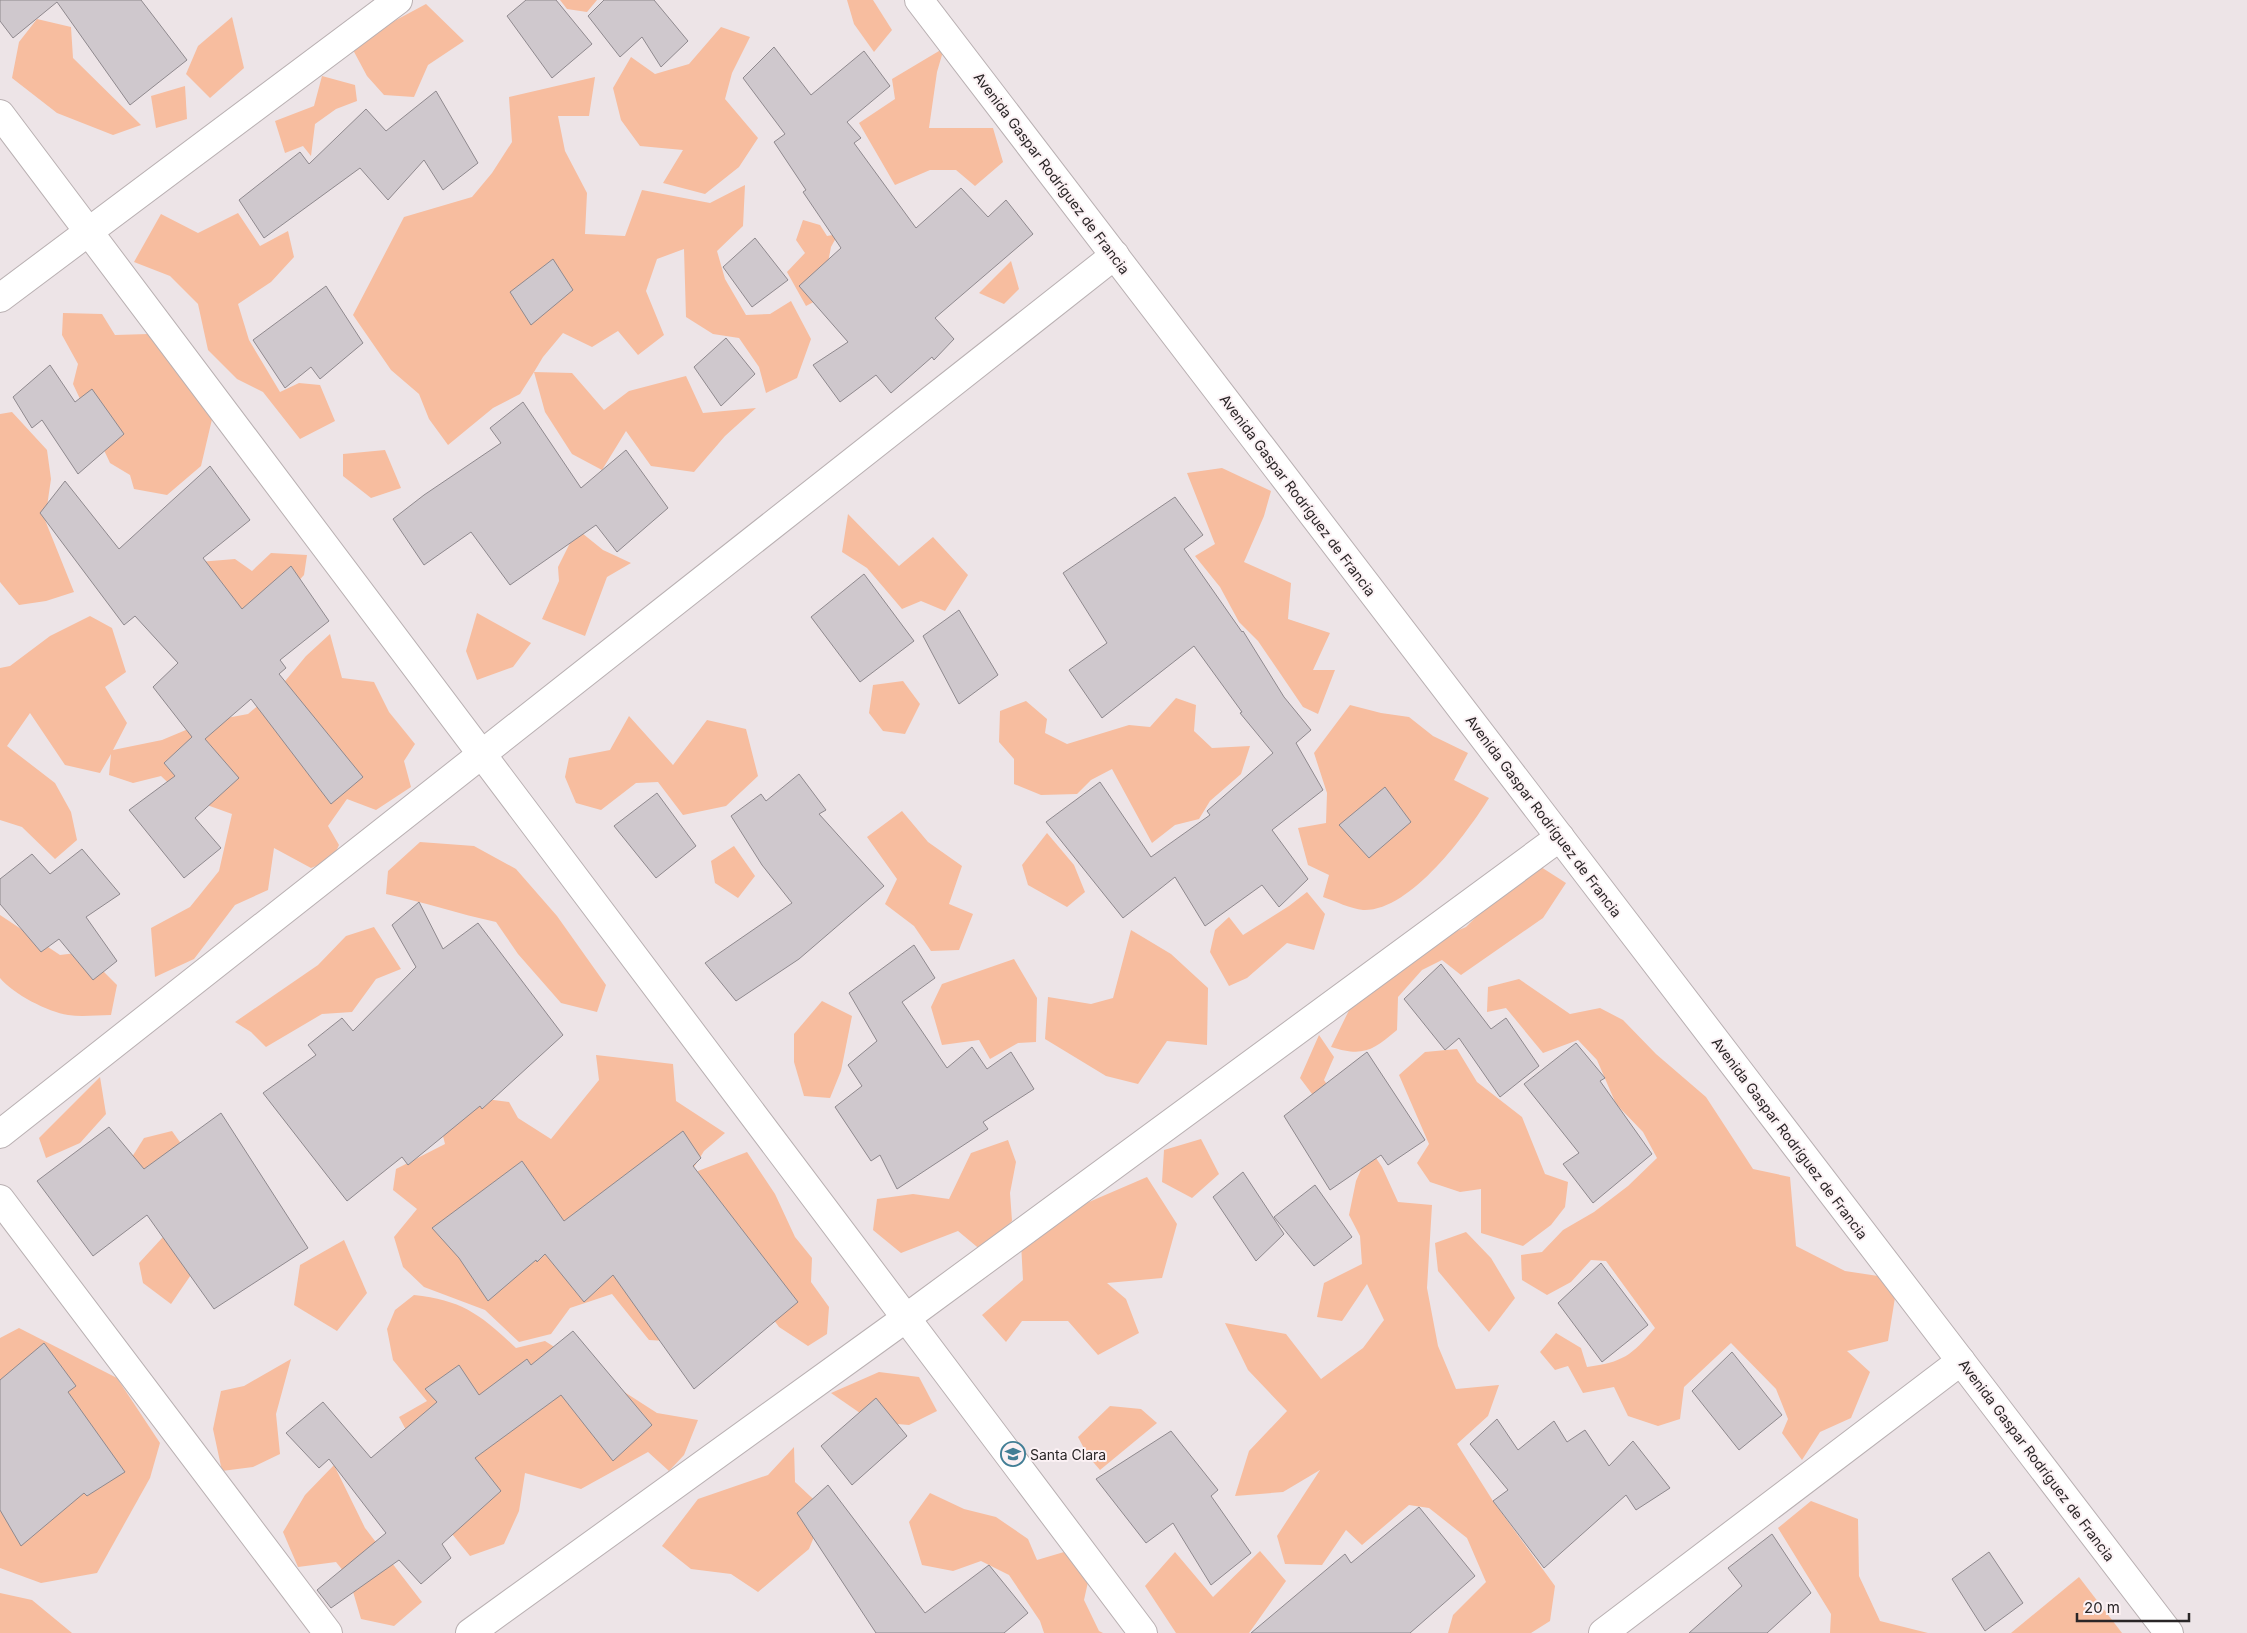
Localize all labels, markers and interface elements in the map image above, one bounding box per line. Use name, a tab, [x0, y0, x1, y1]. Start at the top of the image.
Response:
street label: Avenida Gaspar Rodríguez de Francia	[970, 69, 1134, 277]
street label: Avenida Gaspar Rodríguez de Francia	[1216, 391, 1380, 599]
street label: Avenida Gaspar Rodríguez de Francia	[1462, 712, 1626, 920]
street label: Avenida Gaspar Rodríguez de Francia	[1708, 1034, 1872, 1242]
street label: Avenida Gaspar Rodríguez de Francia	[1955, 1356, 2119, 1564]
school or university icon: Santa Clara	[1000, 1441, 1026, 1467]
place label: Santa Clara	[1030, 1446, 1106, 1463]
scale bar	[2077, 1590, 2190, 1622]
text: 20 m	[2084, 1598, 2120, 1617]

